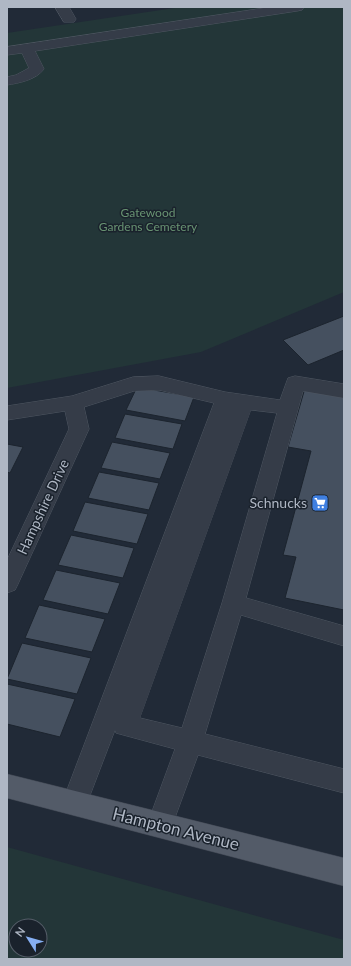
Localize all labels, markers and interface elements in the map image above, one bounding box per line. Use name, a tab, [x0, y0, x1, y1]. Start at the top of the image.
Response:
park label: Gatewood Gardens Cemetery	[99, 205, 198, 234]
street label: Hampshire Drive	[13, 456, 72, 557]
supermarket icon: Schnucks	[310, 493, 330, 513]
place label: Schnucks	[249, 494, 307, 511]
street label: Hampton Avenue	[111, 803, 242, 854]
north arrow	[8, 918, 48, 958]
text: N	[12, 924, 27, 939]

